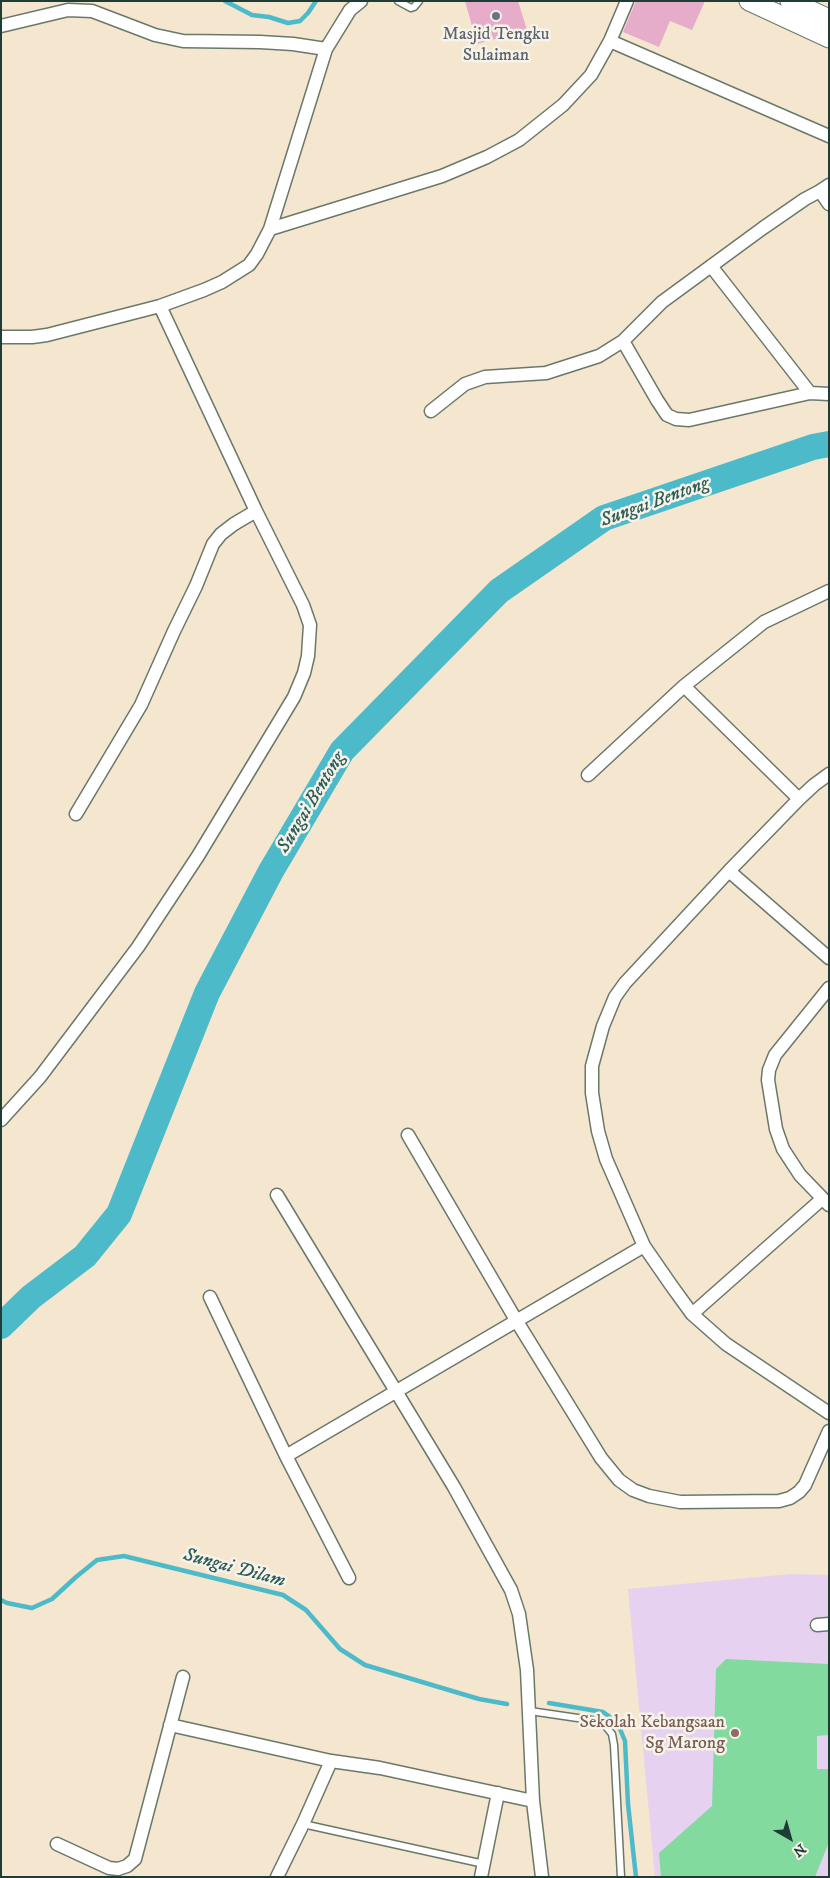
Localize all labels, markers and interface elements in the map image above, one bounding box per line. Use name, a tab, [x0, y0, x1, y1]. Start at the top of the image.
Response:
marker: Masjid Tengku Sulaiman	[490, 10, 502, 22]
place label: Masjid Tengku Sulaiman	[443, 24, 549, 66]
water label: Sungai Bentong	[598, 473, 712, 533]
water label: Sungai Bentong	[273, 748, 351, 858]
water label: Sungai Dilam	[180, 1544, 288, 1594]
place label: Sekolah Kebangsaan Sg Marong	[579, 1712, 725, 1755]
marker: Sekolah Kebangsaan Sg Marong	[729, 1727, 741, 1739]
north arrow	[765, 1813, 815, 1863]
text: N	[789, 1839, 809, 1860]

